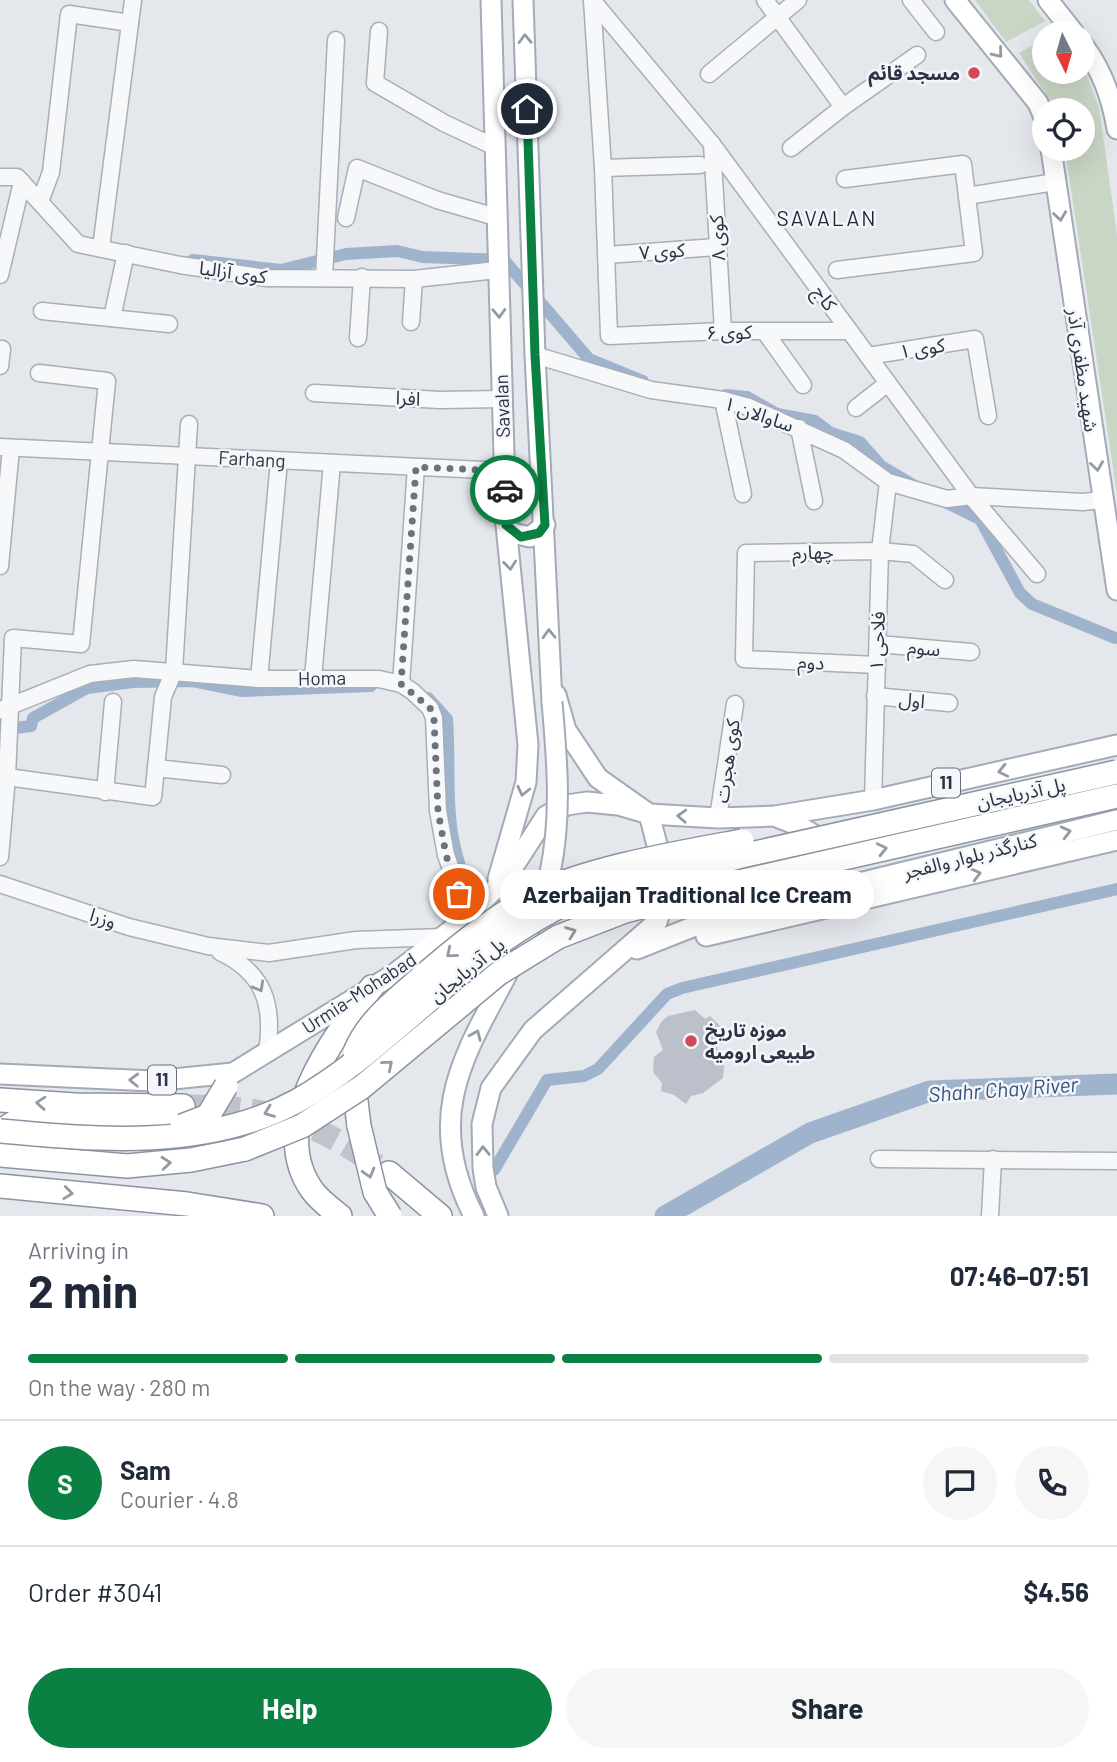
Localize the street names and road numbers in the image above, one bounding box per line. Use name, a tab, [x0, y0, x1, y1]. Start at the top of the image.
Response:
street label: کوی ۸	[704, 213, 730, 262]
street label: کوی ۷	[638, 237, 687, 265]
street label: کوی آزالیا	[198, 255, 270, 289]
street label: کاج	[806, 281, 843, 317]
street label: شهید مظفری آذر	[1062, 306, 1104, 433]
street label: کوی ۶	[706, 320, 753, 344]
street label: کوی ۱	[897, 332, 948, 363]
street label: Savalan	[489, 374, 514, 438]
street label: افرا	[395, 385, 421, 411]
street label: ساوالان ۱	[721, 391, 797, 437]
street label: Farhang	[218, 445, 286, 472]
street label: چهارم	[792, 540, 834, 567]
street label: فلاحی ۱	[864, 611, 890, 671]
street label: سوم	[906, 635, 942, 664]
street label: دوم	[797, 649, 825, 678]
street label: Homa	[298, 666, 346, 689]
street label: اول	[898, 687, 926, 713]
street label: کوی هجرت	[709, 716, 745, 804]
road number: 11	[932, 768, 960, 798]
street label: پل آذربایجان	[974, 772, 1068, 815]
street label: کنارگذر بلوار والفجر	[900, 828, 1040, 884]
street label: وزرا	[87, 902, 119, 934]
street label: پل آذربایجان	[424, 932, 510, 1009]
street label: Urmia-Mohabad	[297, 947, 420, 1038]
road number: 11	[148, 1065, 176, 1094]

